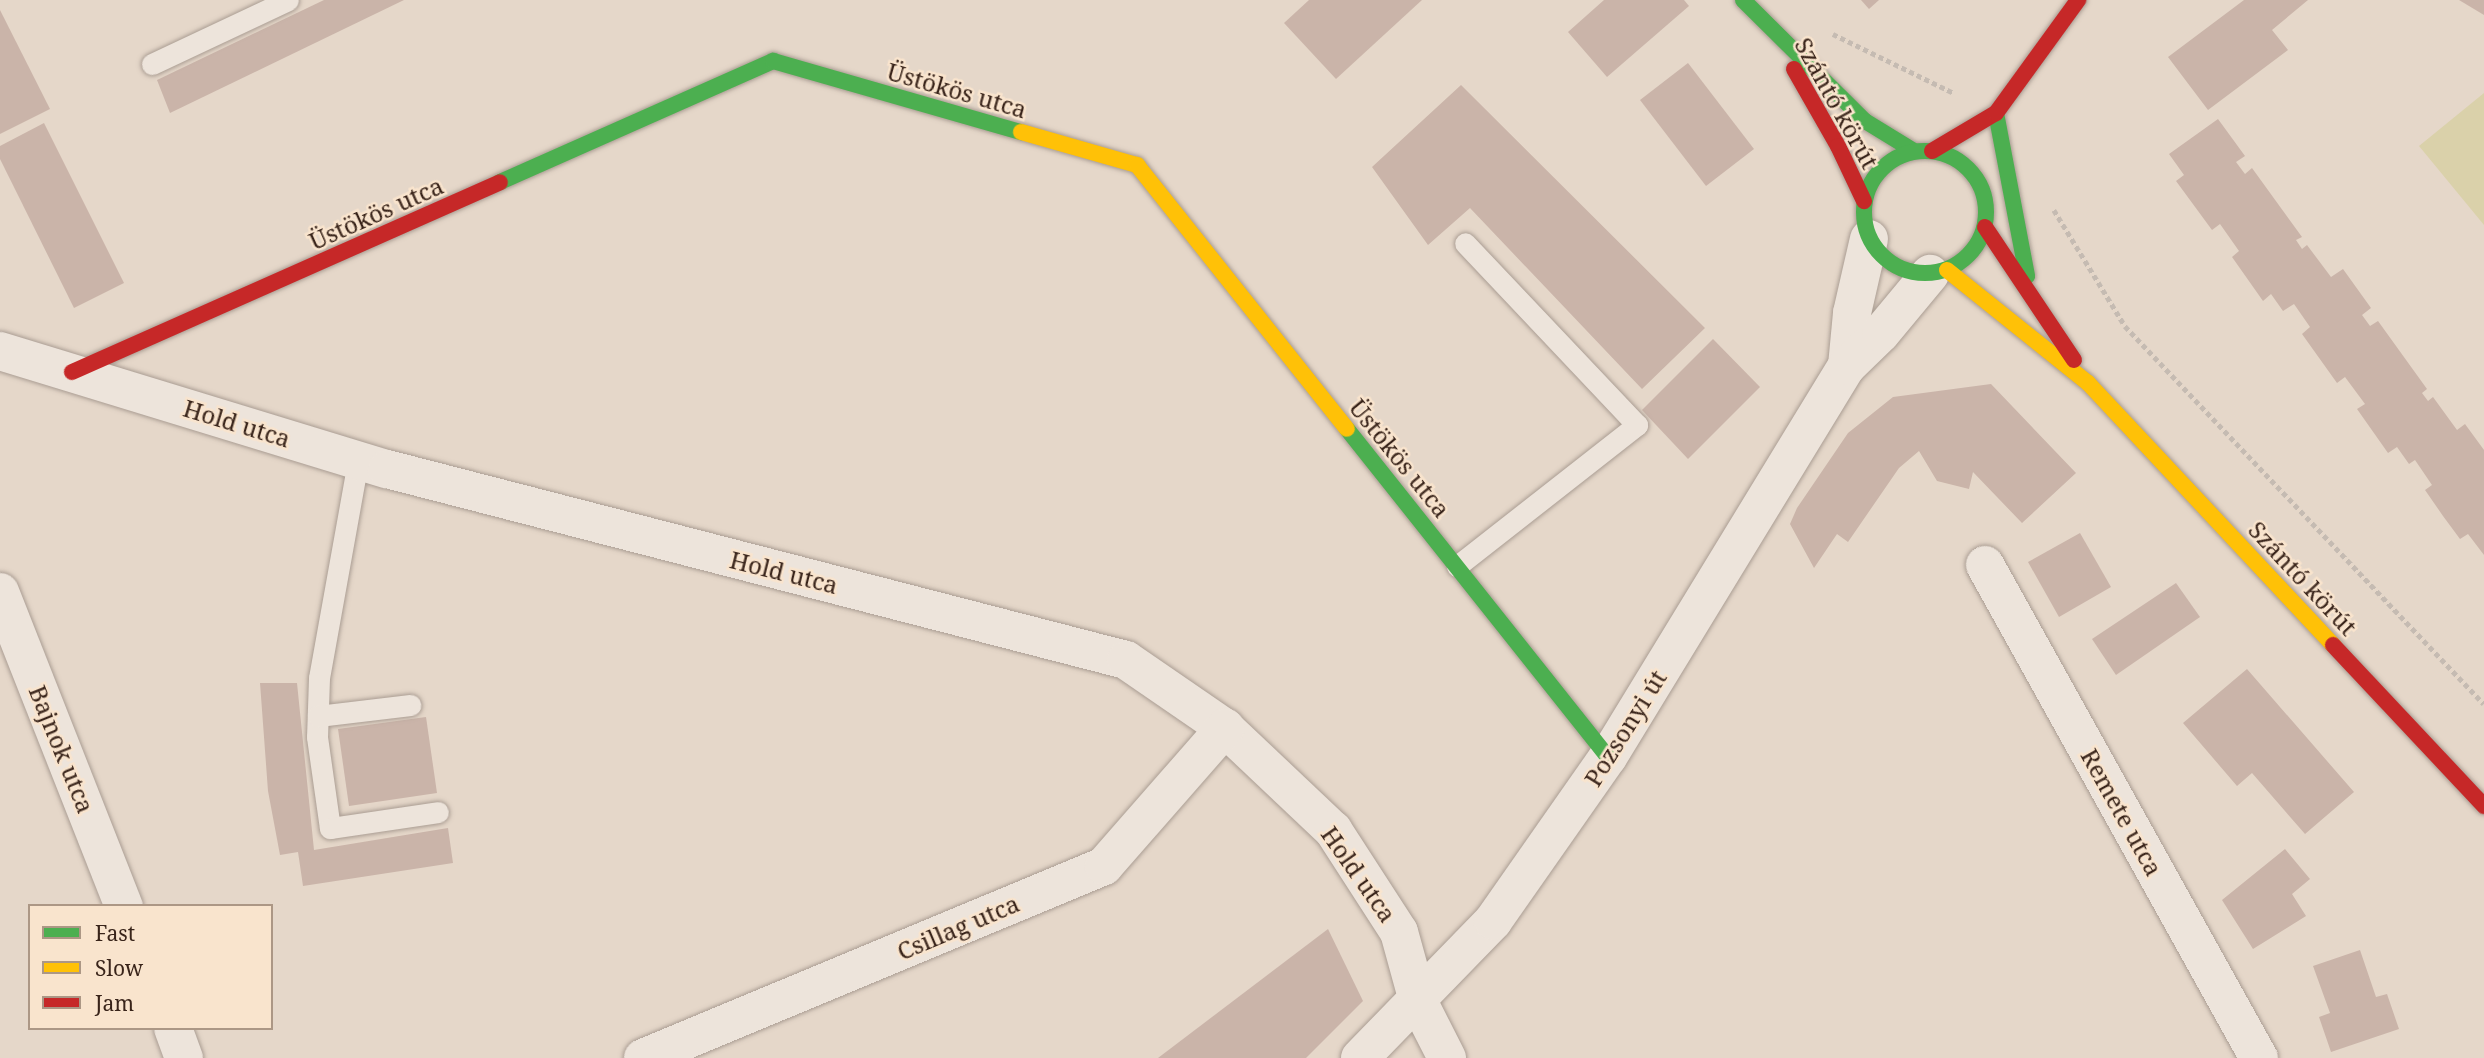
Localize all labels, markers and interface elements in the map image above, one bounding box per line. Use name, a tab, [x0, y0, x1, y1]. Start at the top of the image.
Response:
street label: Szántó körút	[1789, 33, 1885, 173]
street label: Üstökös utca	[884, 56, 1030, 124]
street label: Üstökös utca	[304, 171, 448, 255]
street label: Hold utca	[180, 393, 294, 453]
street label: Üstökös utca	[1344, 393, 1456, 523]
street label: Szántó körút	[2243, 515, 2363, 641]
street label: Hold utca	[727, 545, 841, 599]
street label: Pozsonyi út	[1578, 665, 1672, 791]
street label: Bajnok utca	[23, 681, 101, 817]
street label: Remete utca	[2075, 744, 2169, 880]
street label: Hold utca	[1316, 821, 1402, 927]
street label: Csillag utca	[893, 888, 1023, 966]
legend	[28, 904, 273, 1030]
text: Fast	[95, 919, 135, 947]
text: Slow	[95, 954, 143, 982]
text: Jam	[95, 989, 134, 1017]

